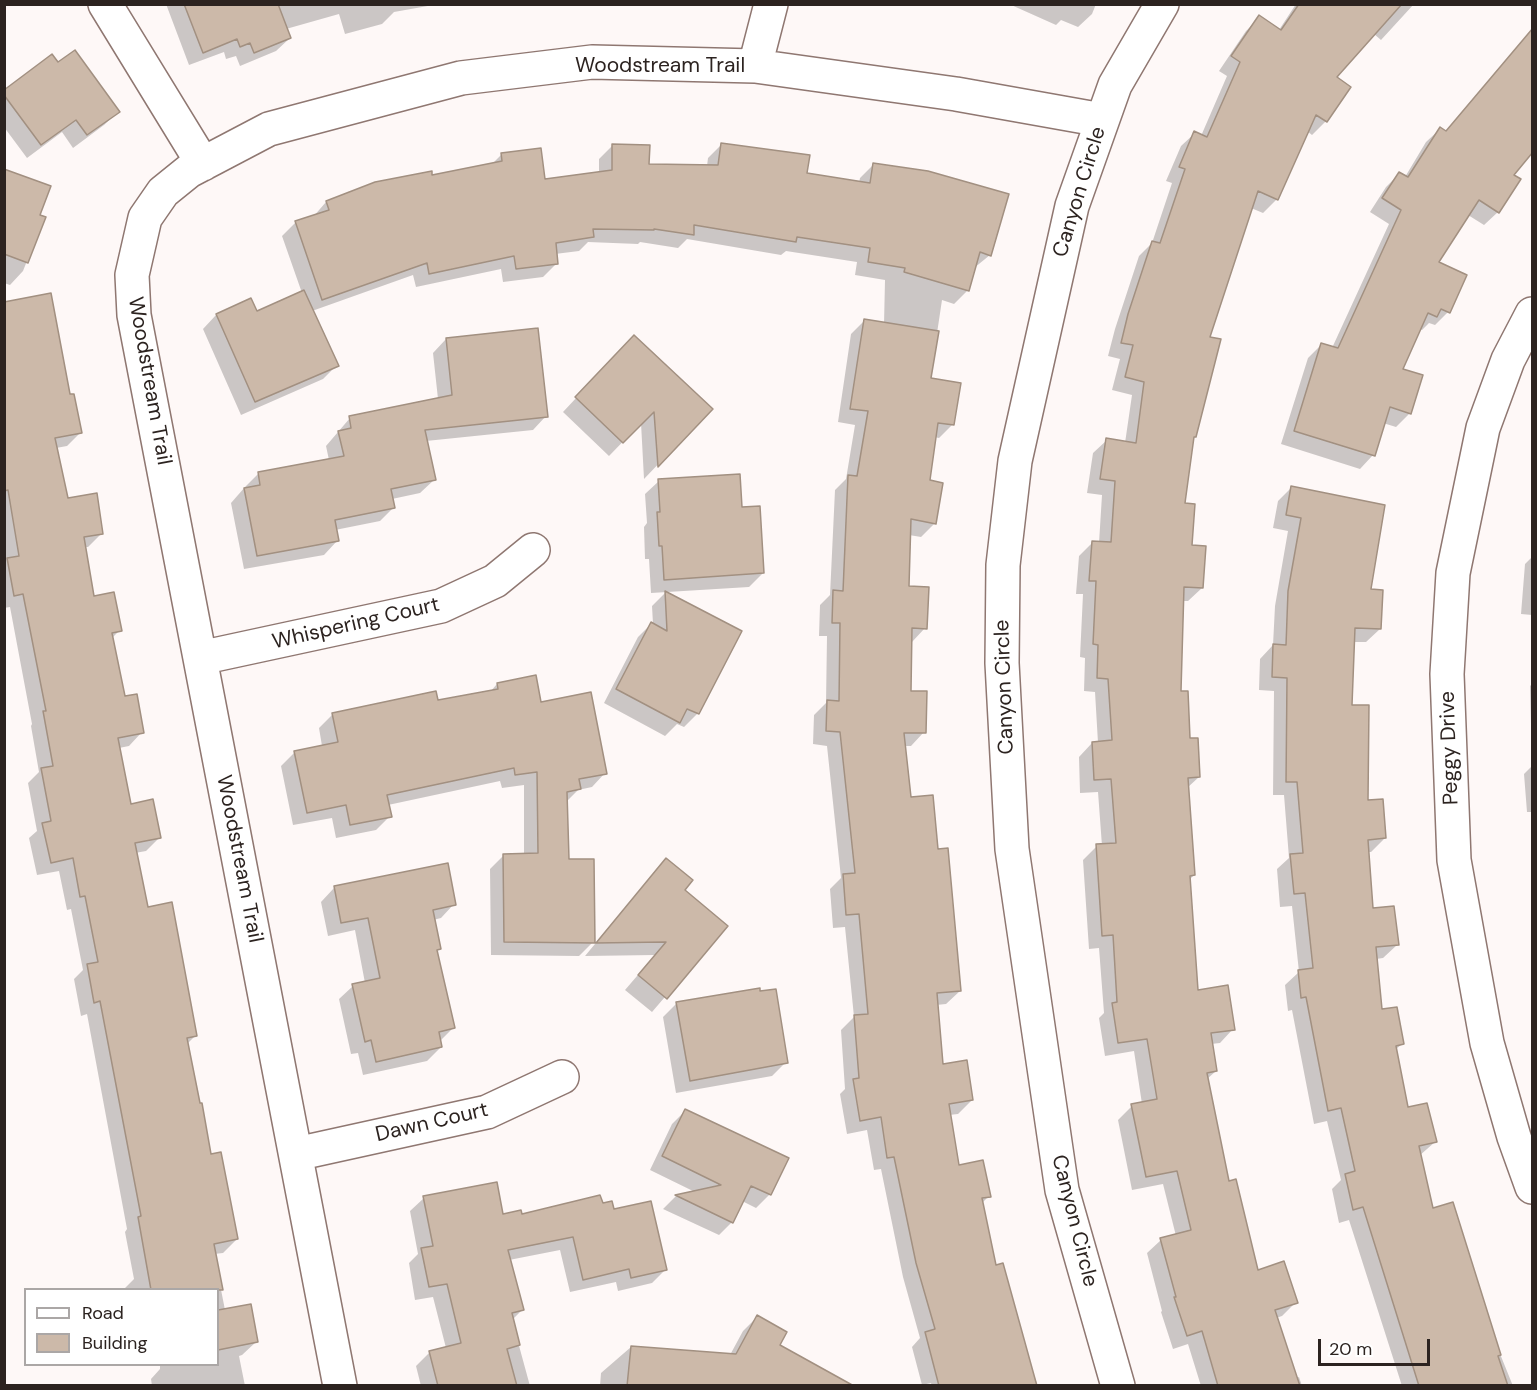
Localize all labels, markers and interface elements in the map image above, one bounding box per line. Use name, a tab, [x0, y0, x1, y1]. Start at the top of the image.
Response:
street label: Woodstream Trail	[575, 53, 745, 79]
street label: Canyon Circle	[1048, 124, 1112, 260]
street label: Woodstream Trail	[122, 295, 176, 467]
street label: Whispering Court	[270, 593, 442, 655]
street label: Canyon Circle	[990, 619, 1020, 755]
street label: Peggy Drive	[1435, 691, 1465, 805]
street label: Woodstream Trail	[210, 773, 268, 945]
street label: Dawn Court	[373, 1098, 491, 1148]
street label: Canyon Circle	[1045, 1152, 1103, 1290]
legend	[24, 1288, 219, 1366]
text: Road	[82, 1301, 124, 1325]
scale bar	[1321, 1327, 1434, 1365]
text: Building	[82, 1331, 147, 1355]
text: 20 m	[1329, 1337, 1372, 1361]

